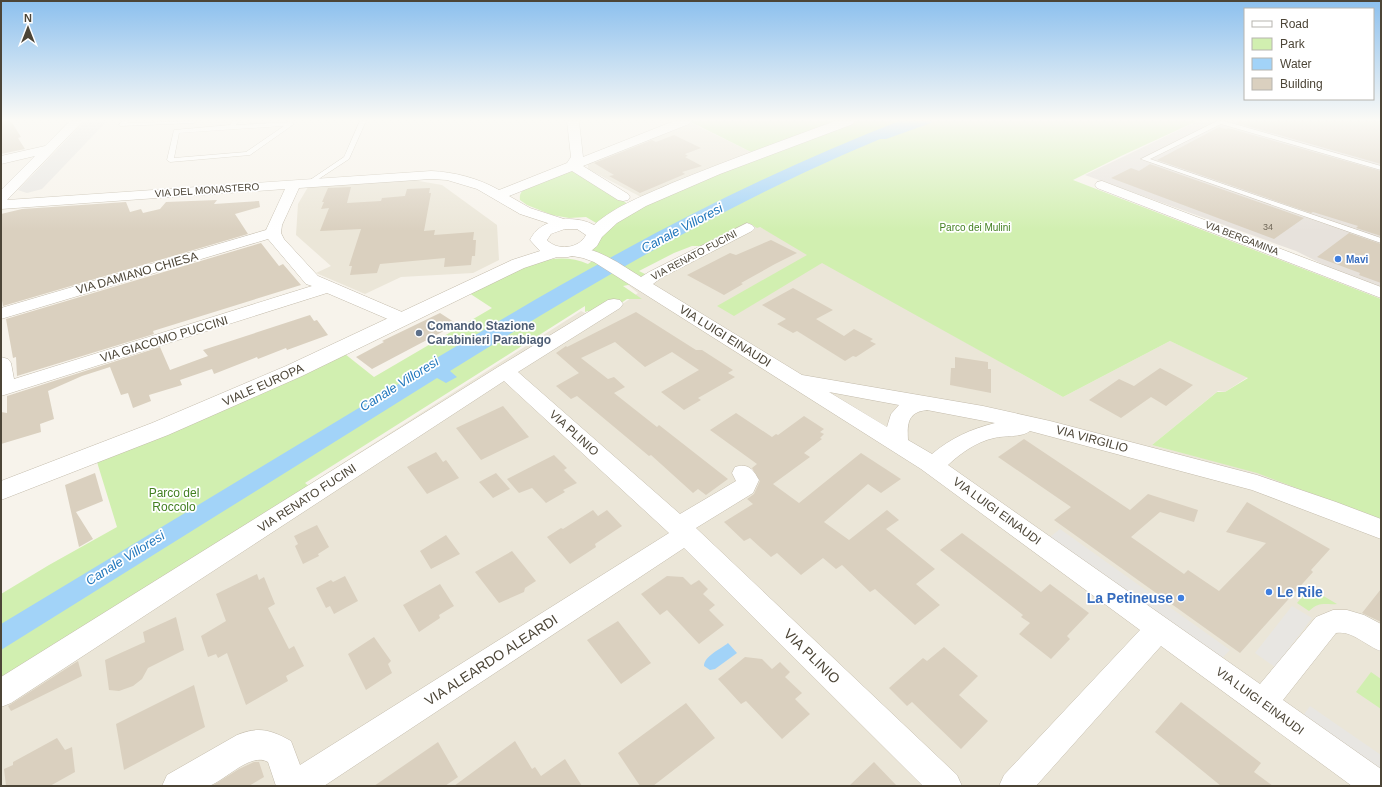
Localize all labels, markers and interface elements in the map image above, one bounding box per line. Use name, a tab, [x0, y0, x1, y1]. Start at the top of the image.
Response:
north arrow	[8, 8, 48, 48]
legend	[1244, 8, 1374, 100]
text: N	[24, 12, 32, 24]
text: Road	[1280, 17, 1309, 31]
text: Park	[1280, 37, 1306, 51]
text: Water	[1280, 57, 1312, 71]
text: Building	[1280, 77, 1323, 91]
street label: VIA DEL MONASTERO	[154, 181, 260, 199]
water label: Canale Villoresi	[639, 200, 726, 256]
street label: VIA BERGAMINA	[1203, 219, 1281, 257]
park label: Parco dei Mulini	[939, 222, 1011, 233]
house number: 34	[1263, 222, 1273, 232]
street label: VIA RENATO FUCINI	[649, 228, 739, 282]
street label: VIA DAMIANO CHIESA	[74, 249, 200, 297]
marker: Mavi	[1333, 254, 1343, 264]
place label: Mavi	[1346, 254, 1368, 265]
street label: VIA LUIGI EINAUDI	[677, 302, 773, 370]
street label: VIA GIACOMO PUCCINI	[99, 313, 229, 365]
place label: Comando Stazione Carabinieri Parabiago	[427, 319, 551, 347]
marker: Comando Stazione Carabinieri Parabiago	[414, 328, 424, 338]
water label: Canale Villoresi	[357, 353, 442, 414]
street label: VIALE EUROPA	[220, 361, 306, 409]
street label: VIA PLINIO	[547, 407, 601, 459]
street label: VIA VIRGILIO	[1054, 423, 1130, 455]
street label: VIA RENATO FUCINI	[255, 461, 359, 535]
street label: VIA LUIGI EINAUDI	[950, 474, 1044, 548]
park label: Parco del Roccolo	[149, 486, 199, 514]
water label: Canale Villoresi	[83, 527, 168, 588]
place label: Le Rile	[1277, 584, 1323, 600]
marker: Le Rile	[1264, 587, 1274, 597]
place label: La Petineuse	[1087, 590, 1173, 606]
marker: La Petineuse	[1176, 593, 1186, 603]
street label: VIA ALEARDO ALEARDI	[422, 611, 560, 709]
street label: VIA PLINIO	[781, 625, 843, 687]
street label: VIA LUIGI EINAUDI	[1213, 664, 1307, 738]

